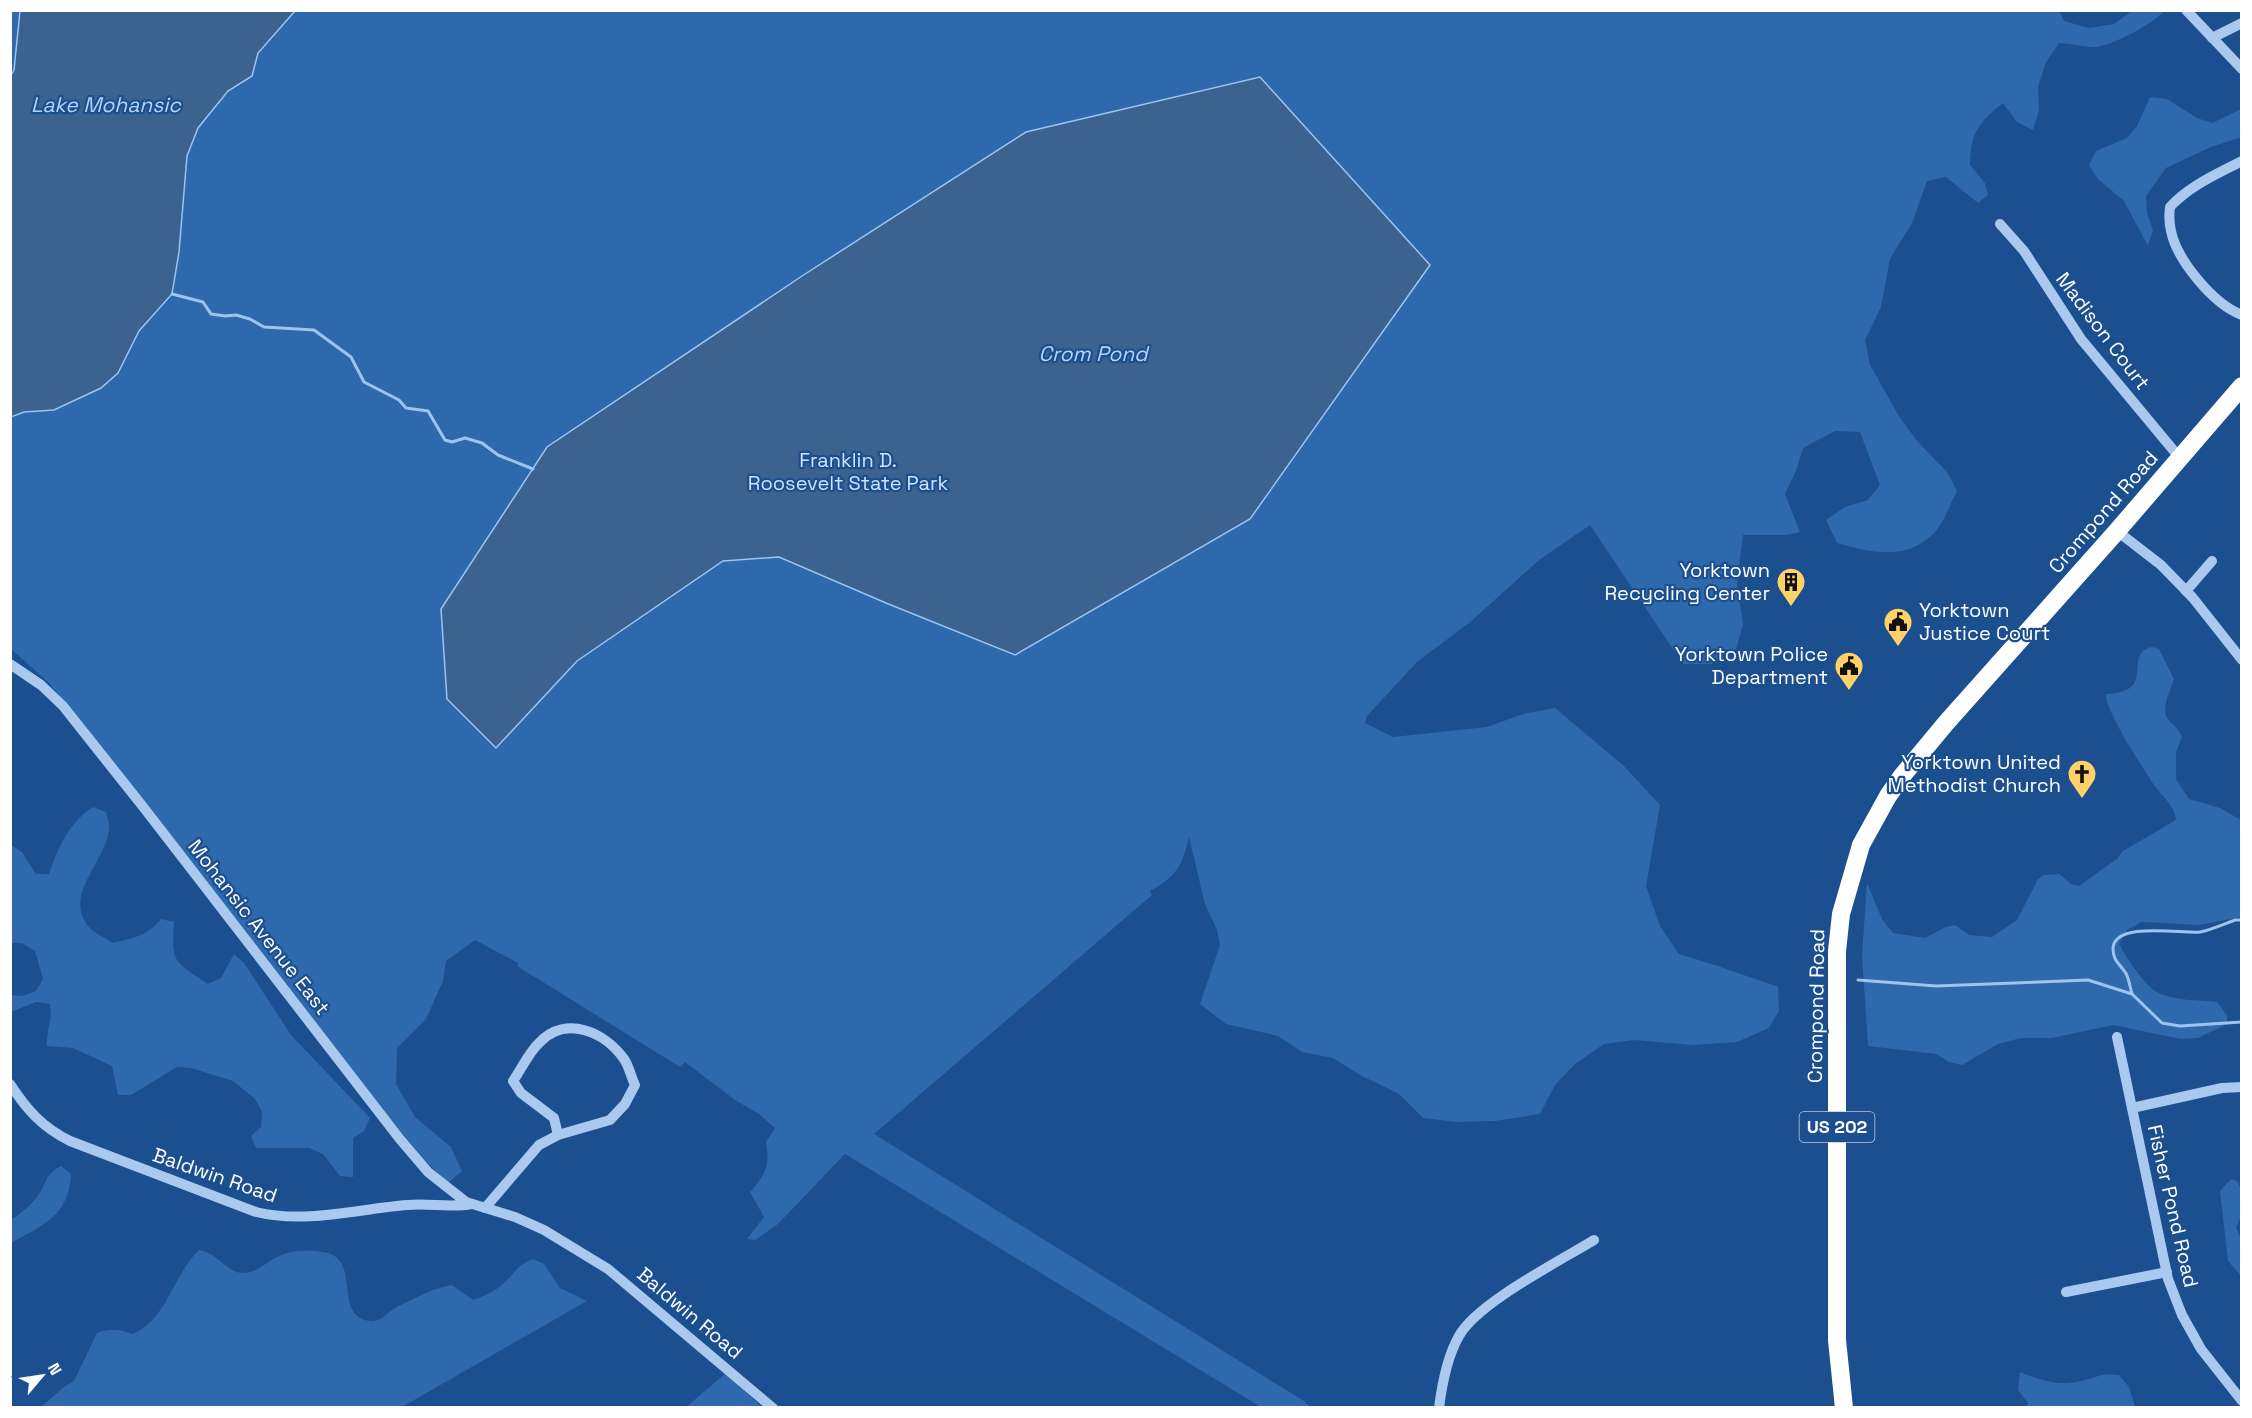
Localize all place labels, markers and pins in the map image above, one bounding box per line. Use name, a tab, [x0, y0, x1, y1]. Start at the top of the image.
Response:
place label: Yorktown Recycling Center	[1604, 557, 1770, 606]
building icon: Yorktown Recycling Center	[1775, 566, 1807, 608]
place label: Yorktown Justice Court	[1919, 597, 2050, 646]
public building icon: Yorktown Justice Court	[1882, 606, 1914, 648]
place label: Yorktown Police Department	[1675, 641, 1828, 690]
public building icon: Yorktown Police Department	[1833, 650, 1865, 692]
place label: Yorktown United Methodist Church	[1887, 749, 2061, 798]
church icon: Yorktown United Methodist Church	[2066, 758, 2098, 800]

